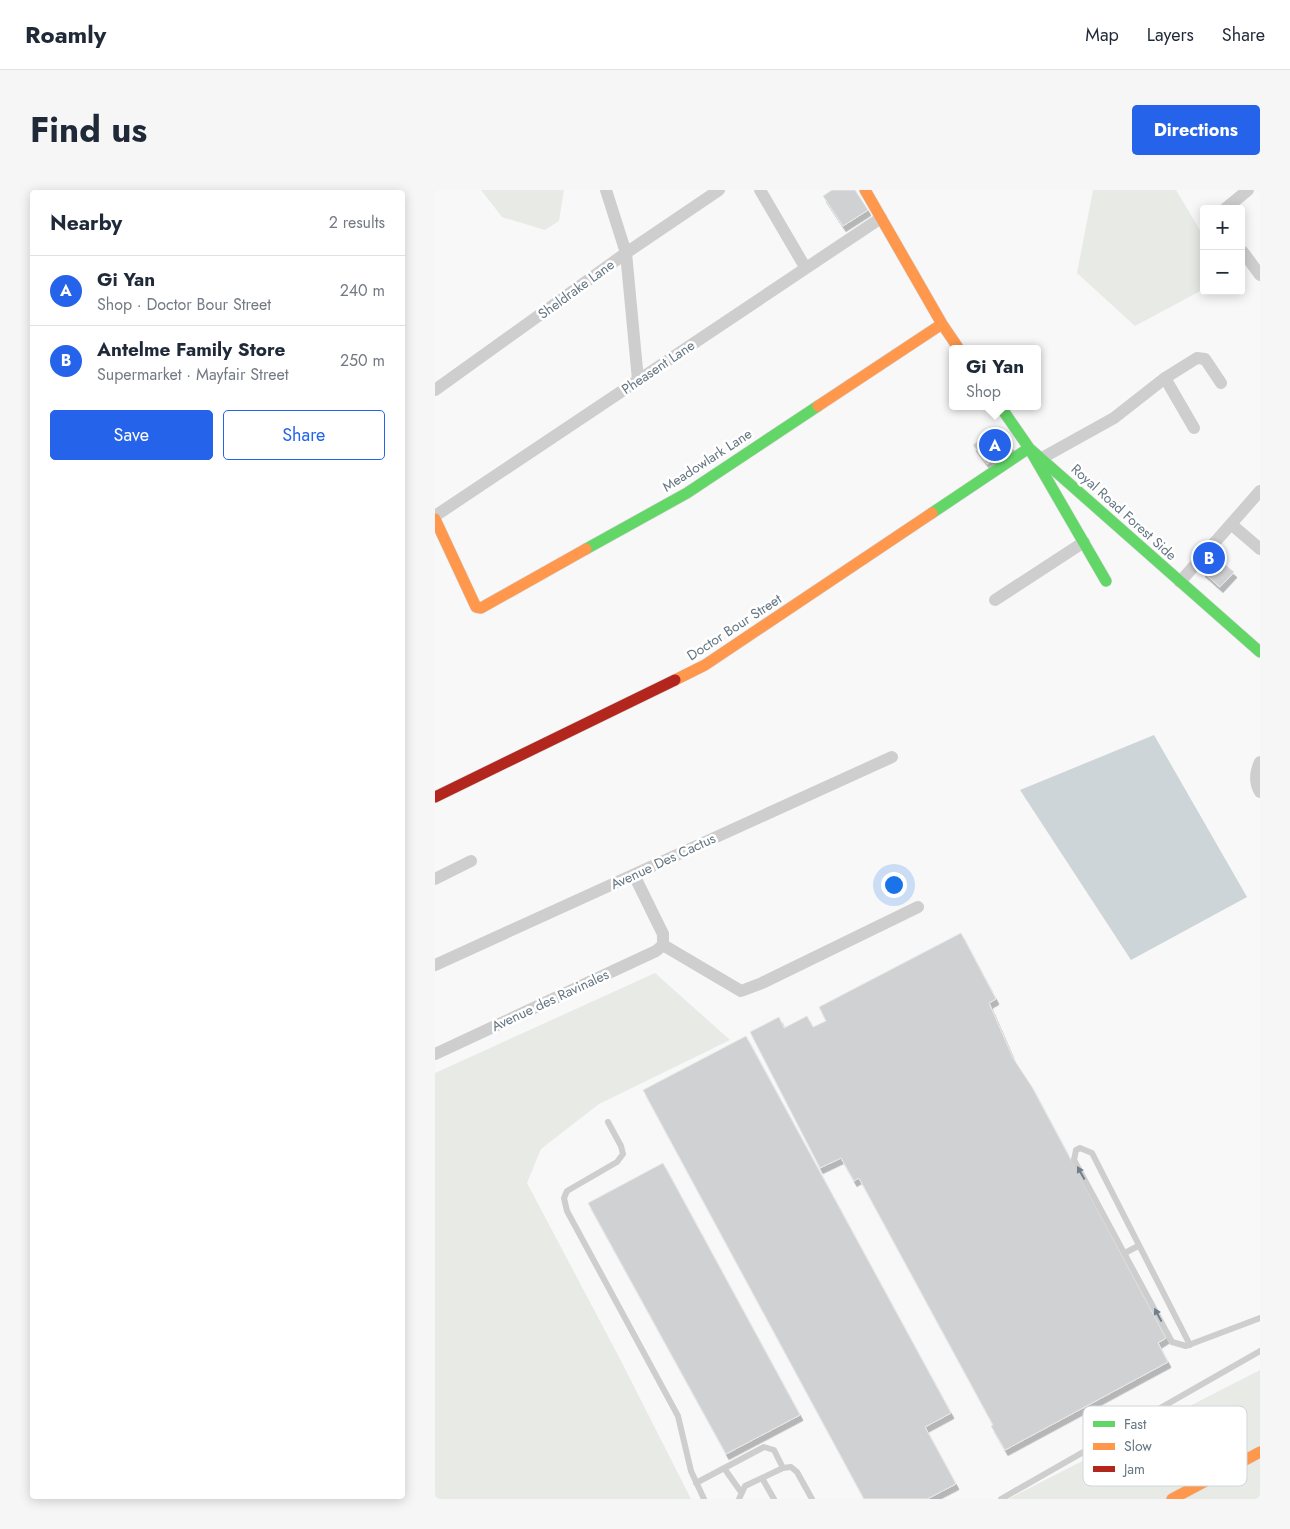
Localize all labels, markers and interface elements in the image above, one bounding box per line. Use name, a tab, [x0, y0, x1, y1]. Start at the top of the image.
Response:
text: Roamly	[25, 17, 106, 52]
text: Map	[1085, 22, 1119, 48]
text: Layers	[1147, 22, 1194, 48]
text: Share	[1222, 22, 1265, 48]
text: Find us	[30, 105, 147, 155]
button: Directions	[1132, 105, 1260, 155]
map controls	[1200, 205, 1245, 295]
button: +	[1200, 205, 1245, 250]
text: Nearby	[50, 208, 122, 238]
text: 2 results	[329, 211, 385, 234]
button: −	[1200, 250, 1245, 295]
street label: Sheldrake Lane	[534, 254, 618, 324]
text: Gi Yan	[97, 266, 155, 293]
text: A	[60, 279, 72, 302]
text: 240 m	[340, 279, 385, 302]
text: Shop · Doctor Bour Street	[97, 293, 271, 316]
street label: Pheasent Lane	[617, 335, 699, 399]
text: Antelme Family Store	[97, 336, 285, 363]
popup	[949, 345, 1041, 410]
text: B	[61, 349, 71, 372]
text: 250 m	[340, 349, 385, 372]
text: Gi Yan	[966, 353, 1024, 380]
text: Supermarket · Mayfair Street	[97, 363, 288, 386]
text: Shop	[966, 380, 1001, 403]
button: Save	[50, 410, 213, 460]
button: Share	[223, 410, 385, 460]
street label: Meadowlark Lane	[658, 424, 756, 496]
pin: A	[979, 426, 1011, 464]
street label: Royal Road Forest Side	[1067, 459, 1181, 565]
pin: B	[1193, 539, 1225, 577]
street label: Doctor Bour Street	[683, 589, 786, 665]
street label: Avenue Des Cactus	[607, 828, 719, 894]
your location	[881, 872, 907, 898]
street label: Avenue des Ravinales	[488, 964, 612, 1036]
one-way arrow	[1077, 1165, 1085, 1180]
one-way arrow	[1154, 1308, 1162, 1323]
legend	[1083, 1406, 1247, 1486]
text: Fast	[1124, 1414, 1147, 1434]
text: Slow	[1124, 1436, 1152, 1456]
text: Jam	[1122, 1459, 1145, 1479]

